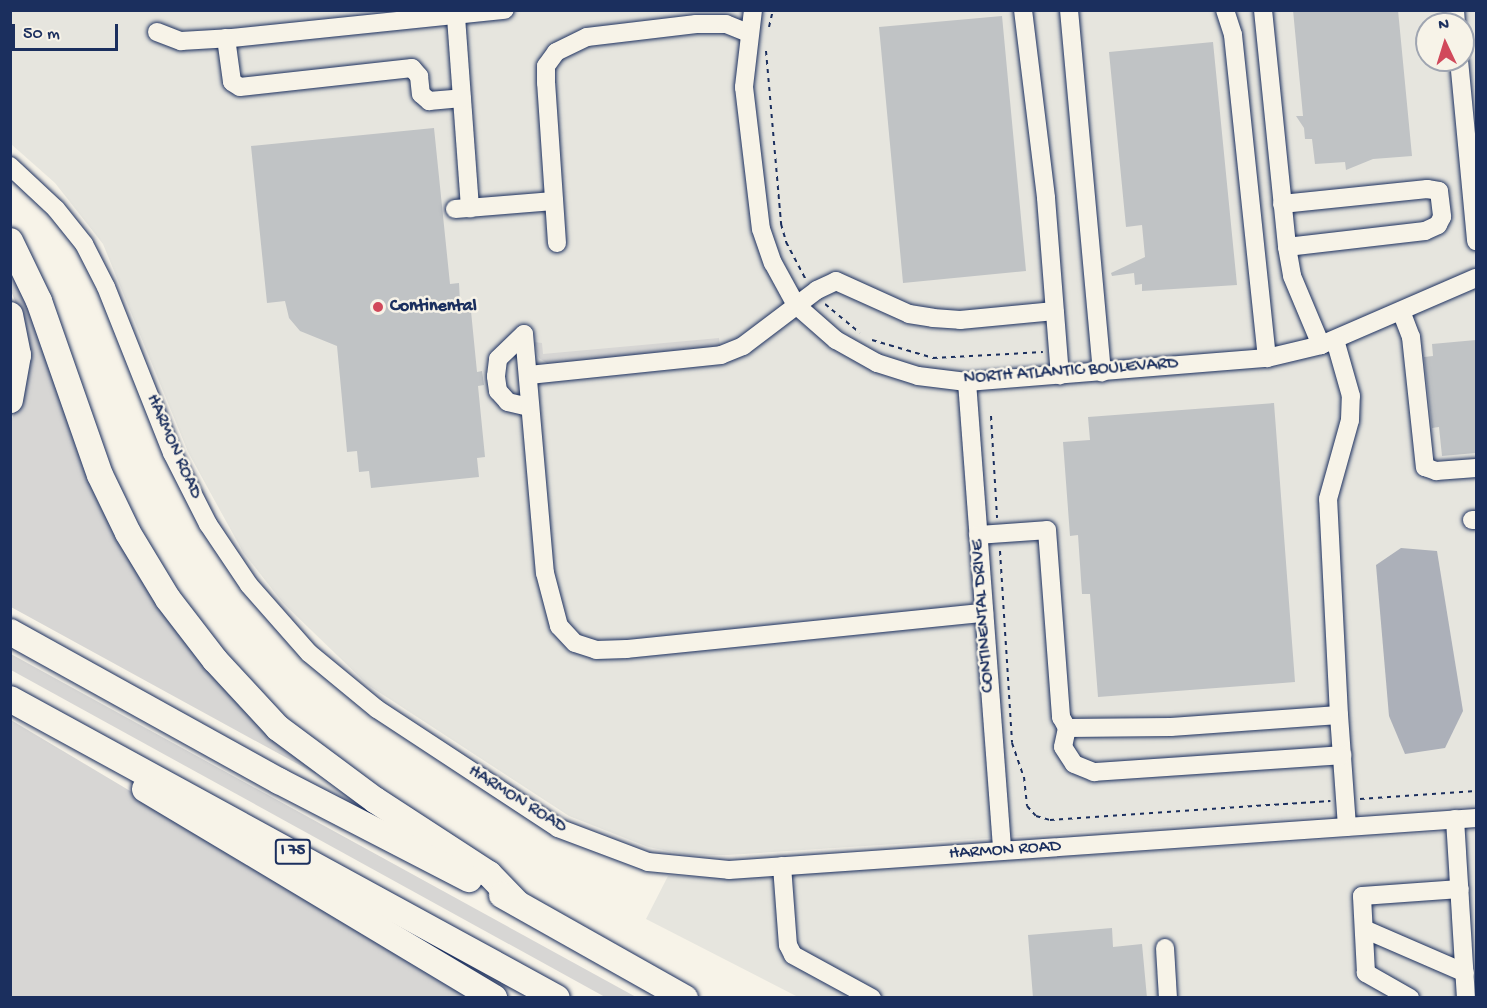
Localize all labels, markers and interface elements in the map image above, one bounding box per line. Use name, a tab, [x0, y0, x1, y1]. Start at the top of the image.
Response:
scale bar	[15, 12, 122, 50]
north arrow	[1415, 12, 1475, 72]
text: N	[1438, 16, 1450, 35]
text: 50 m	[23, 24, 60, 45]
place label: Continental	[390, 296, 477, 318]
marker: Continental	[371, 300, 385, 314]
street label: NORTH ATLANTIC BOULEVARD	[963, 354, 1179, 390]
street label: HARMON ROAD	[140, 391, 206, 503]
street label: CONTINENTAL DRIVE	[968, 539, 1000, 693]
street label: HARMON ROAD	[464, 761, 570, 839]
street label: HARMON ROAD	[948, 836, 1062, 866]
road number: I 75	[274, 839, 312, 865]

